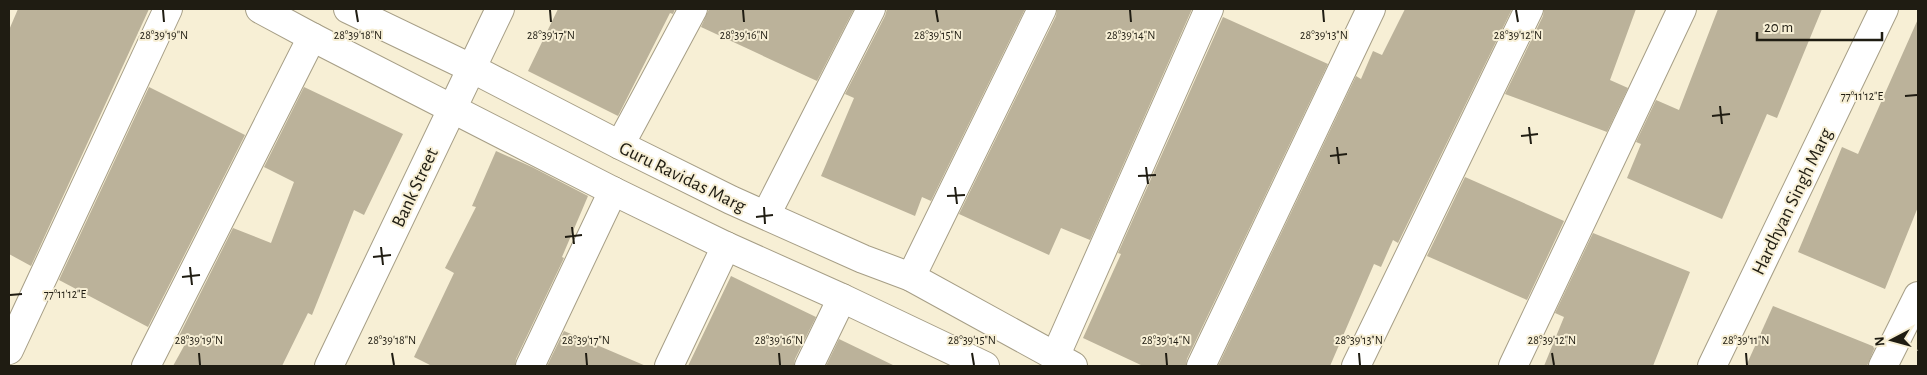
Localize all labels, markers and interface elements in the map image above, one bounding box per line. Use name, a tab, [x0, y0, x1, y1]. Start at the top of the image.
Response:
scale bar	[1757, 10, 1882, 42]
text: 20 m	[1764, 20, 1793, 35]
text: 28°39'19"N	[140, 29, 188, 41]
text: 28°39'18"N	[334, 29, 382, 41]
text: 28°39'17"N	[527, 29, 575, 41]
text: 28°39'16"N	[720, 29, 768, 41]
text: 28°39'15"N	[914, 29, 962, 41]
text: 28°39'14"N	[1107, 29, 1155, 41]
text: 28°39'13"N	[1300, 29, 1348, 41]
text: 28°39'12"N	[1494, 29, 1542, 41]
text: 77°11'12"E	[1841, 90, 1883, 102]
street label: Hardhyan Singh Marg	[1749, 125, 1836, 278]
street label: Guru Ravidas Marg	[616, 138, 749, 217]
street label: Bank Street	[389, 145, 442, 230]
text: 77°11'12"E	[44, 288, 86, 300]
north arrow	[1867, 315, 1917, 365]
text: 28°39'19"N	[175, 334, 223, 346]
text: 28°39'18"N	[368, 334, 416, 346]
text: 28°39'17"N	[562, 334, 610, 346]
text: 28°39'16"N	[755, 334, 803, 346]
text: 28°39'15"N	[948, 334, 996, 346]
text: 28°39'14"N	[1142, 334, 1190, 346]
text: 28°39'13"N	[1335, 334, 1383, 346]
text: 28°39'12"N	[1528, 334, 1576, 346]
text: 28°39'11"N	[1722, 334, 1770, 346]
text: N	[1873, 336, 1888, 347]

